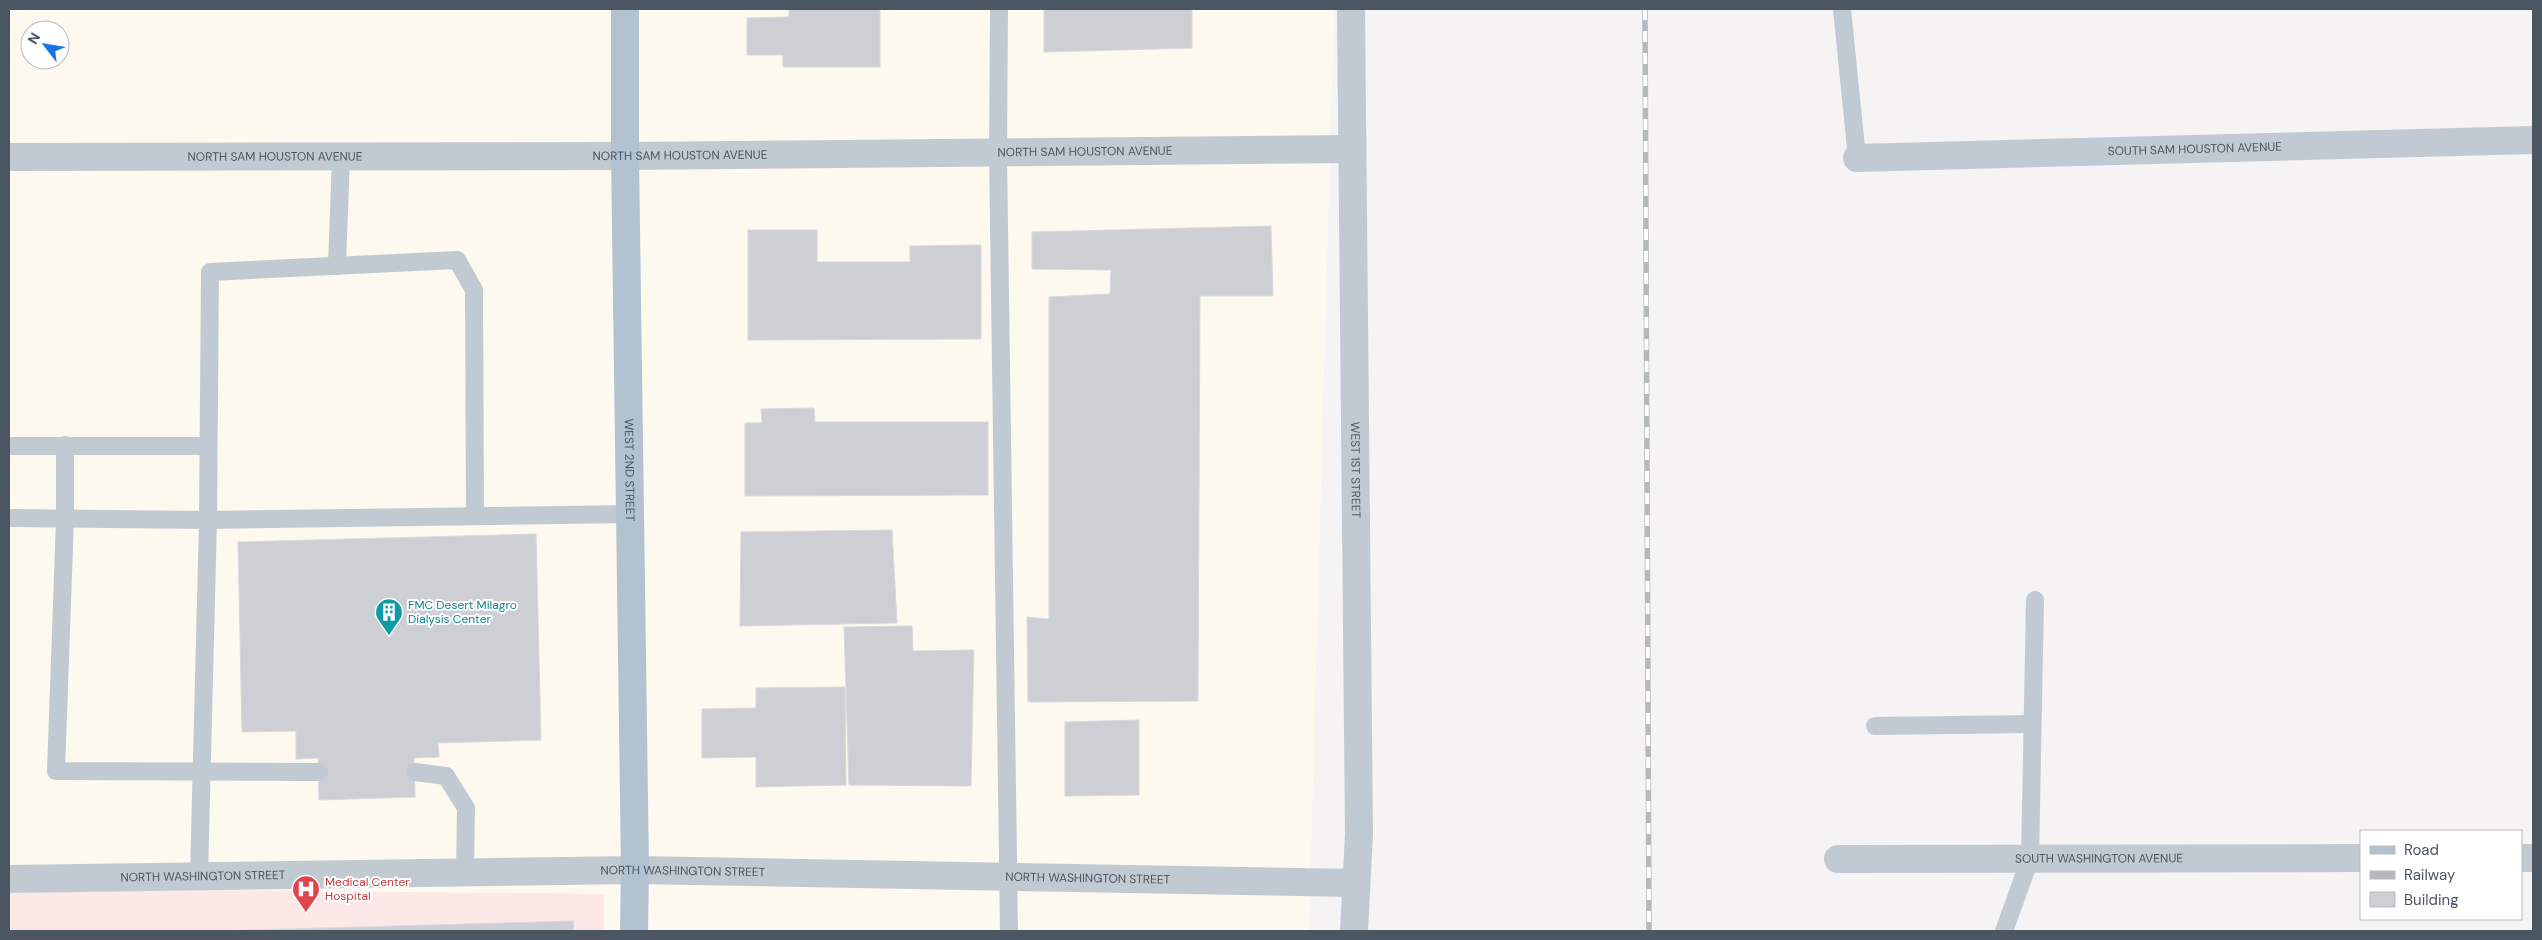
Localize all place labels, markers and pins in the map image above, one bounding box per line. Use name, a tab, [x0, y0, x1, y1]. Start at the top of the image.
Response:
building icon: FMC Desert Milagro Dialysis Center	[374, 597, 404, 636]
place label: FMC Desert Milagro Dialysis Center	[408, 597, 517, 627]
hospital icon: Medical Center Hospital	[291, 874, 321, 913]
place label: Medical Center Hospital	[325, 874, 410, 904]

